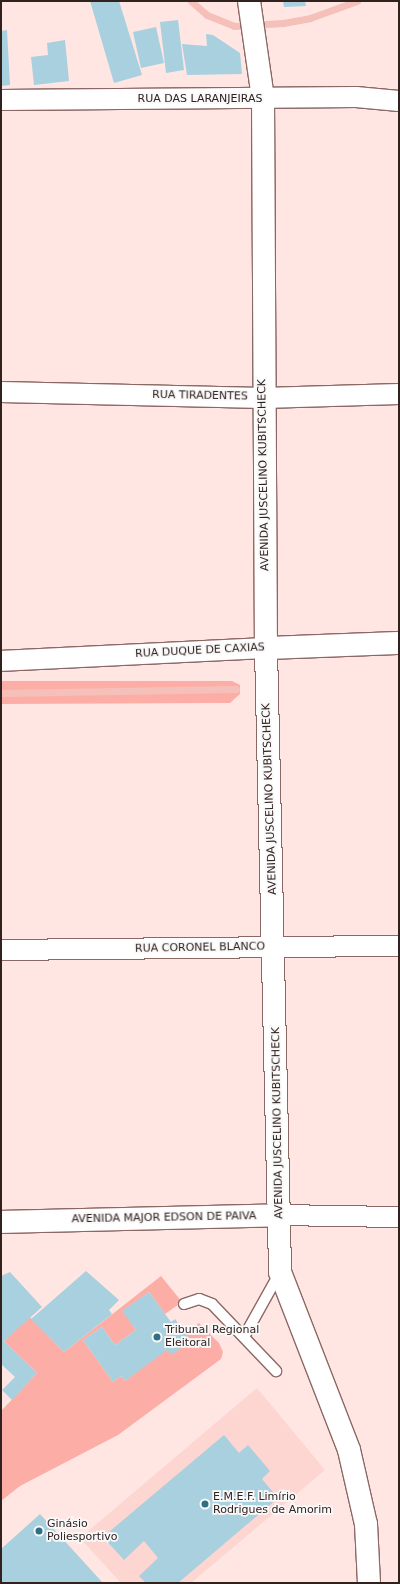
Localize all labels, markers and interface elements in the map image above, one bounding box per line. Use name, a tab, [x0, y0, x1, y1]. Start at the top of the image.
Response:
street label: RUA DAS LARANJEIRAS	[138, 92, 262, 106]
street label: AVENIDA JUSCELINO KUBITSCHECK	[256, 379, 272, 571]
street label: RUA TIRADENTES	[152, 389, 248, 403]
street label: RUA DUQUE DE CAXIAS	[135, 641, 265, 661]
street label: AVENIDA JUSCELINO KUBITSCHECK	[260, 703, 280, 895]
street label: RUA CORONEL BLANCO	[135, 940, 265, 956]
street label: AVENIDA JUSCELINO KUBITSCHECK	[270, 1027, 286, 1219]
street label: AVENIDA MAJOR EDSON DE PAIVA	[71, 1210, 257, 1226]
place label: Tribunal Regional Eleitoral	[165, 1324, 259, 1350]
marker: Tribunal Regional Eleitoral	[152, 1332, 162, 1342]
place label: E.M.E.F. Limírio Rodrigues de Amorim	[213, 1491, 332, 1517]
marker: E.M.E.F. Limírio Rodrigues de Amorim	[200, 1499, 210, 1509]
place label: Ginásio Poliesportivo	[47, 1518, 117, 1544]
marker: Ginásio Poliesportivo	[34, 1526, 44, 1536]

